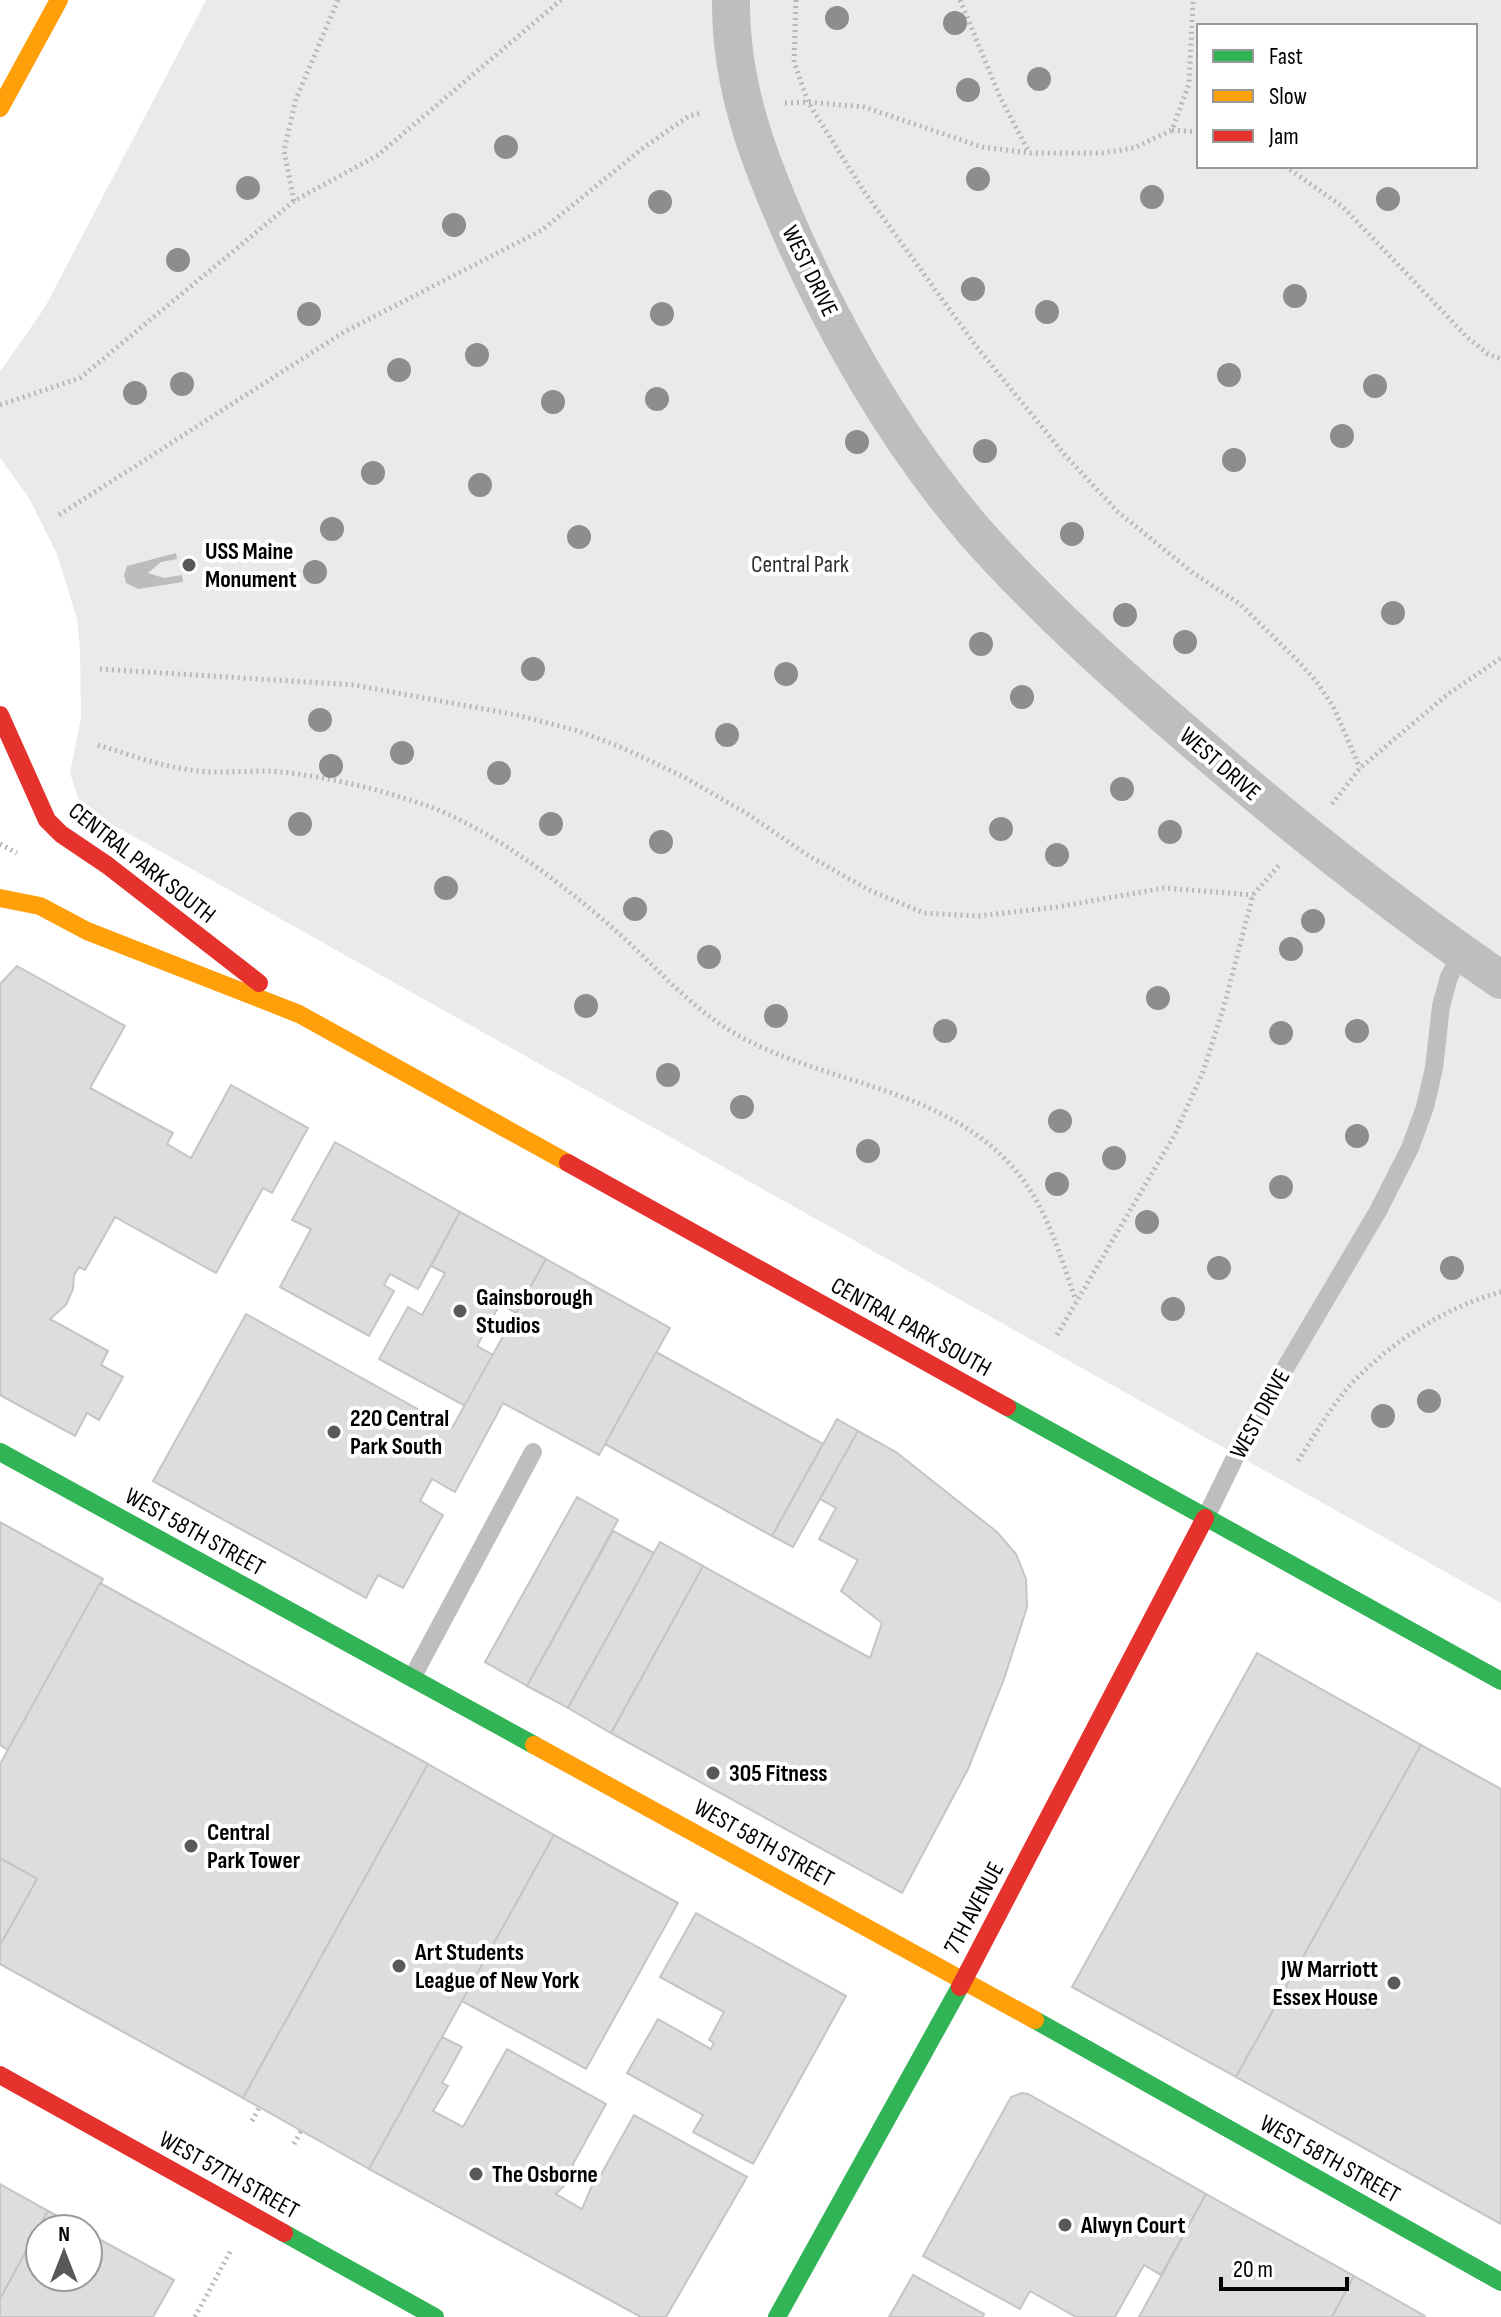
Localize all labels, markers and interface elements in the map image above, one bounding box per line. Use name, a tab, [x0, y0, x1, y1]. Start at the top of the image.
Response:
legend	[1197, 24, 1477, 168]
text: Fast	[1269, 42, 1303, 71]
text: Slow	[1269, 82, 1307, 111]
text: Jam	[1268, 122, 1299, 151]
street label: WEST DRIVE	[776, 221, 844, 321]
place label: USS Maine Monument	[205, 537, 297, 594]
park label: Central Park	[751, 550, 849, 579]
marker: USS Maine Monument	[180, 556, 198, 574]
street label: WEST DRIVE	[1174, 721, 1266, 807]
street label: CENTRAL PARK SOUTH	[63, 796, 221, 930]
street label: CENTRAL PARK SOUTH	[826, 1271, 996, 1383]
place label: Gainsborough Studios	[476, 1283, 593, 1340]
marker: Gainsborough Studios	[451, 1302, 469, 1320]
street label: WEST DRIVE	[1224, 1364, 1296, 1464]
place label: 220 Central Park South	[350, 1404, 449, 1461]
marker: 220 Central Park South	[325, 1423, 343, 1441]
street label: WEST 58TH STREET	[120, 1482, 270, 1583]
place label: 305 Fitness	[729, 1759, 827, 1788]
marker: 305 Fitness	[704, 1764, 722, 1782]
street label: WEST 58TH STREET	[689, 1793, 839, 1894]
place label: Central Park Tower	[207, 1818, 301, 1875]
marker: Central Park Tower	[182, 1837, 200, 1855]
street label: 7TH AVENUE	[938, 1857, 1010, 1959]
place label: Art Students League of New York	[414, 1938, 579, 1995]
place label: JW Marriott Essex House	[1272, 1955, 1378, 2012]
marker: Art Students League of New York	[390, 1957, 408, 1975]
marker: JW Marriott Essex House	[1385, 1974, 1403, 1992]
street label: WEST 58TH STREET	[1255, 2109, 1405, 2210]
street label: WEST 57TH STREET	[154, 2125, 304, 2225]
place label: The Osborne	[492, 2160, 598, 2189]
marker: The Osborne	[467, 2165, 485, 2183]
place label: Alwyn Court	[1080, 2211, 1185, 2240]
north arrow	[24, 2213, 104, 2293]
marker: Alwyn Court	[1056, 2216, 1074, 2234]
text: N	[58, 2221, 70, 2248]
scale bar	[1221, 2241, 1347, 2291]
text: 20 m	[1233, 2255, 1273, 2284]

